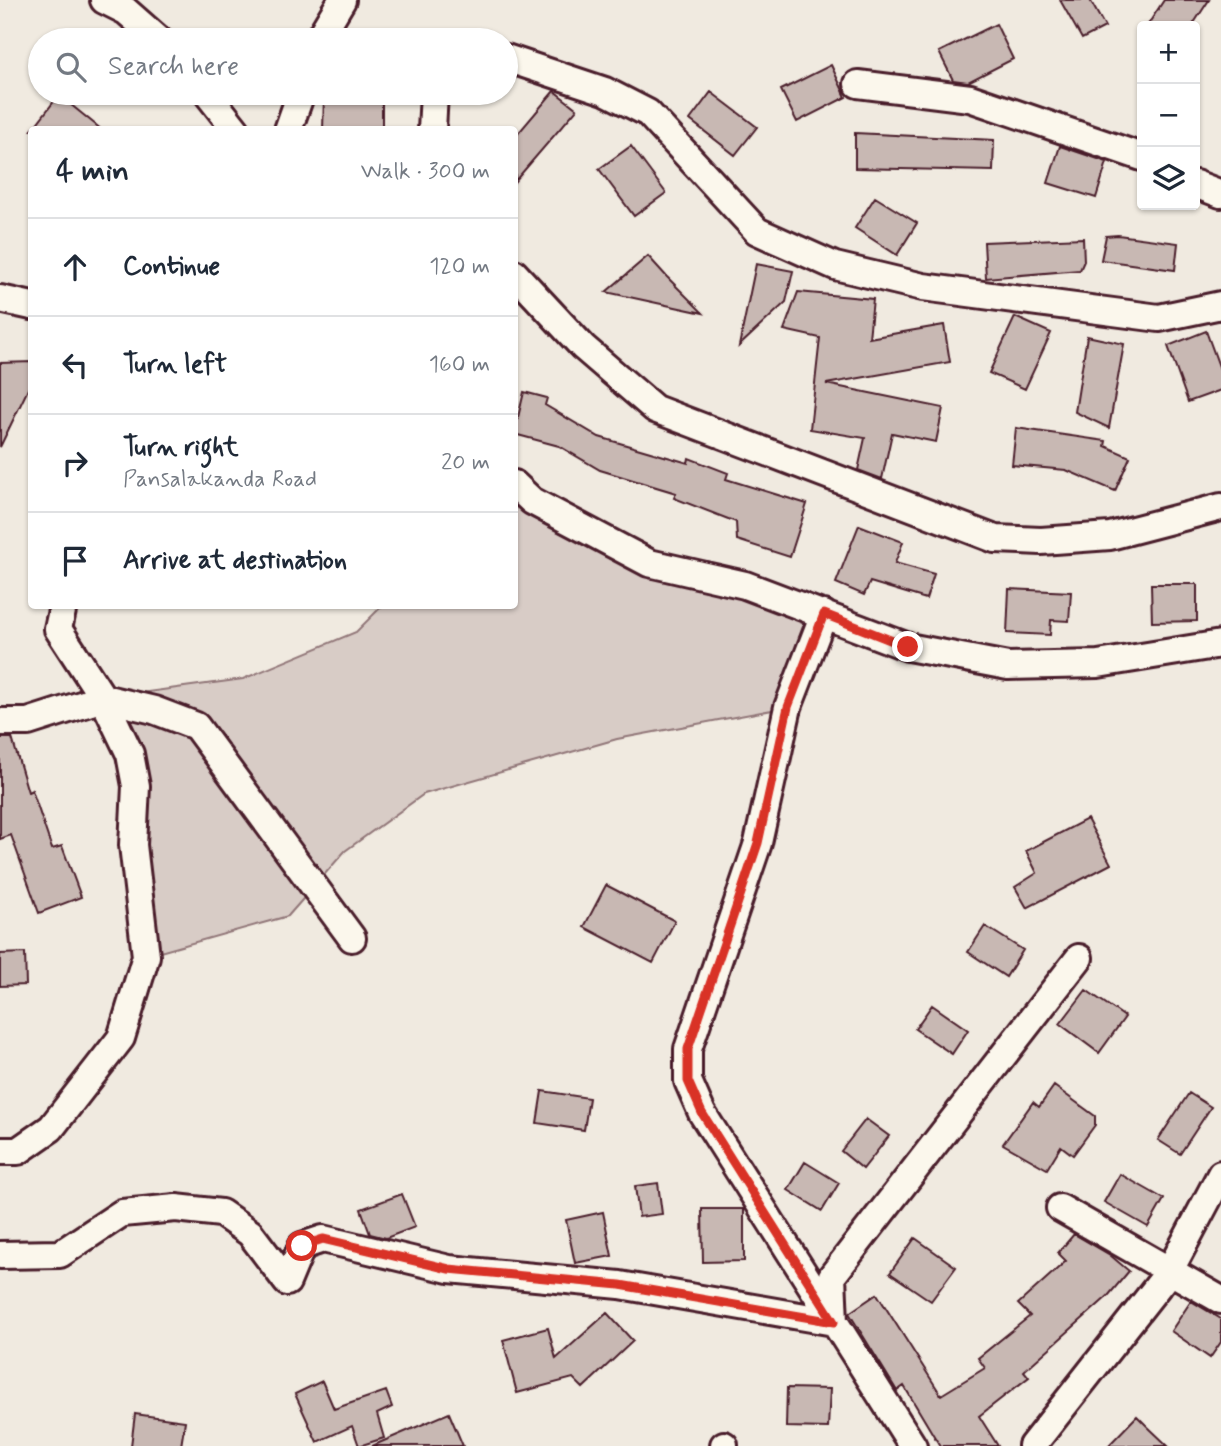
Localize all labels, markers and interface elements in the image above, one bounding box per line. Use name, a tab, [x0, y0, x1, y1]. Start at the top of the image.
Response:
map controls	[1137, 21, 1200, 210]
button: +	[1137, 21, 1200, 84]
search box	[28, 28, 518, 105]
icon: search	[52, 48, 90, 86]
text: Search here	[108, 50, 239, 84]
button: −	[1137, 84, 1200, 147]
button: layers	[1137, 147, 1200, 210]
text: 4 min	[56, 152, 129, 191]
text: Walk · 300 m	[361, 157, 490, 187]
icon: ahead	[56, 248, 94, 286]
text: Continue	[123, 250, 220, 284]
text: 120 m	[429, 252, 490, 282]
icon: left	[56, 346, 94, 384]
text: Turn left	[123, 348, 227, 382]
text: 160 m	[429, 350, 490, 380]
text: Turn right	[123, 431, 239, 465]
icon: right	[56, 444, 94, 482]
text: 20 m	[441, 448, 490, 478]
text: Pansalakanda Road	[123, 465, 317, 495]
icon: arrive	[56, 542, 94, 580]
text: Arrive at destination	[123, 544, 347, 578]
route end	[892, 631, 923, 662]
route start	[286, 1230, 317, 1261]

